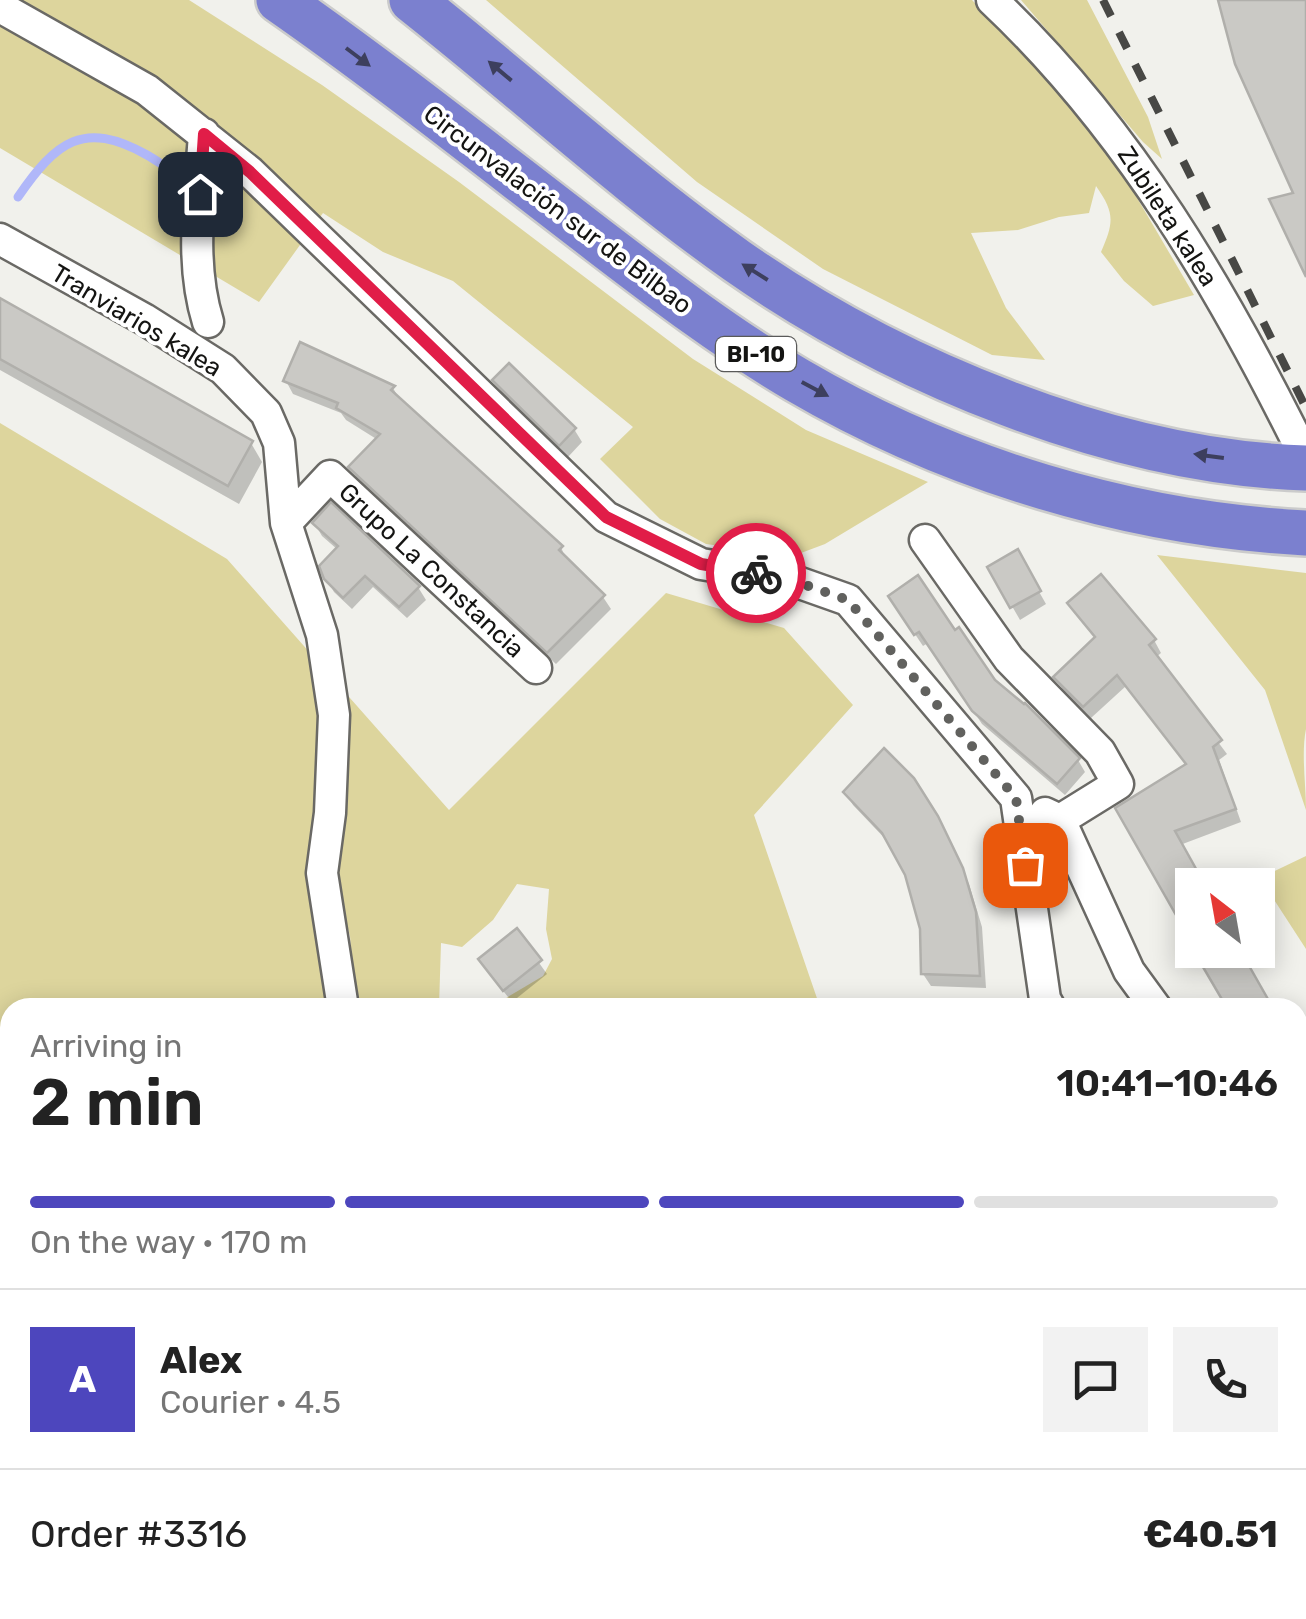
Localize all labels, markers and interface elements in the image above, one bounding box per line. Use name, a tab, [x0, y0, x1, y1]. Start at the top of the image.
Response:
one-way arrow	[345, 46, 371, 66]
one-way arrow	[487, 60, 512, 82]
street label: Circunvalación sur de Bilbao	[418, 99, 697, 320]
street label: Zubileta kalea	[1112, 141, 1223, 292]
pin	[158, 152, 243, 237]
icon: home	[173, 167, 228, 222]
street label: Tranviarios kalea	[47, 258, 227, 383]
one-way arrow	[741, 263, 768, 281]
road number: BI-10	[716, 337, 796, 371]
one-way arrow	[800, 381, 829, 398]
one-way arrow	[1193, 448, 1225, 464]
street label: Grupo La Constancia	[333, 477, 530, 664]
courier	[706, 523, 806, 623]
icon: bike	[729, 546, 784, 601]
pin	[983, 823, 1068, 908]
icon: bag	[998, 838, 1053, 893]
north arrow	[1175, 868, 1275, 968]
map controls	[1175, 868, 1275, 968]
text: Arriving in	[30, 1027, 182, 1065]
text: 10:41–10:46	[1057, 1060, 1278, 1106]
text: 2 min	[30, 1064, 204, 1141]
text: On the way · 170 m	[30, 1223, 308, 1261]
button: chat	[1043, 1327, 1148, 1432]
button: phone	[1173, 1327, 1278, 1432]
text: Alex	[160, 1337, 242, 1383]
text: A	[69, 1356, 96, 1402]
text: Courier · 4.5	[160, 1383, 341, 1421]
text: Order #3316	[30, 1511, 247, 1557]
text: €40.51	[1143, 1511, 1278, 1557]

